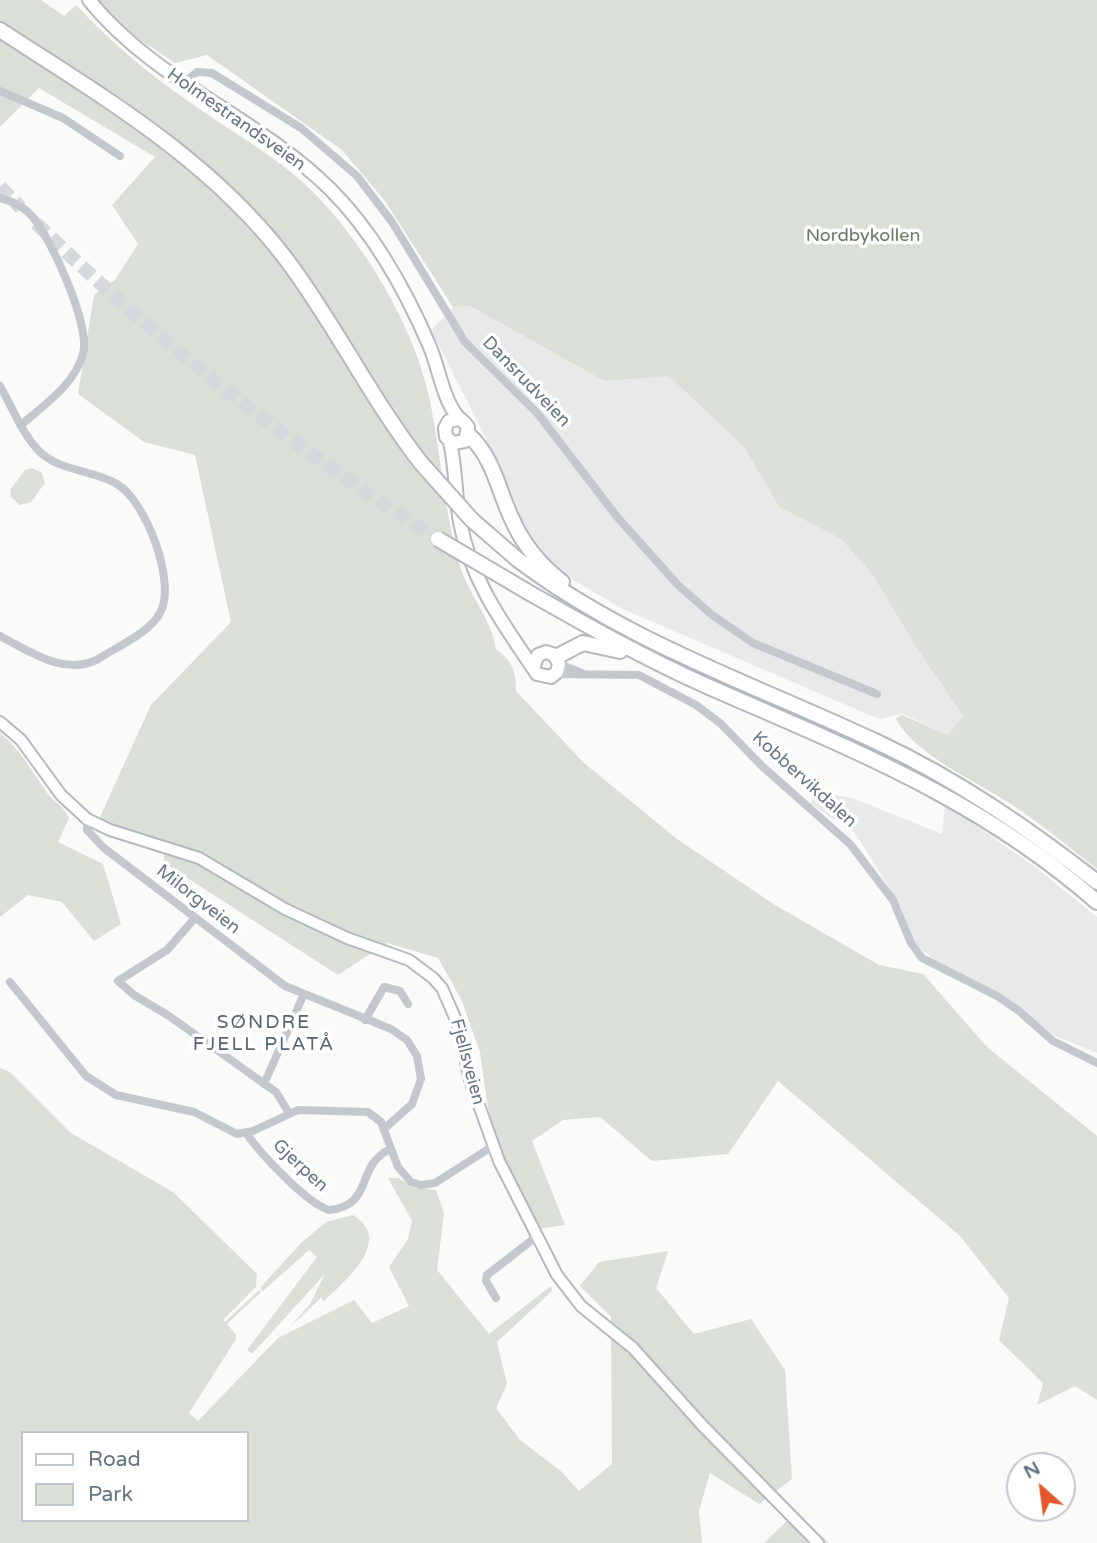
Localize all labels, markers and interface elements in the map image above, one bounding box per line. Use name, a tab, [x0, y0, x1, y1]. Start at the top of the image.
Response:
street label: Holmestrandsveien	[163, 64, 309, 176]
park label: Nordbykollen	[806, 225, 920, 247]
street label: Dansrudveien	[477, 332, 575, 432]
street label: Kobbervikdalen	[747, 727, 861, 833]
street label: Milorgveien	[152, 861, 244, 939]
district label: SØNDRE FJELL PLATÅ	[194, 1012, 334, 1056]
street label: Fjellsveien	[445, 1017, 489, 1107]
street label: Gjerpen	[268, 1135, 332, 1197]
legend	[21, 1431, 248, 1522]
text: Road	[88, 1447, 141, 1472]
north arrow	[1006, 1452, 1076, 1522]
text: N	[1020, 1457, 1044, 1484]
text: Park	[88, 1482, 133, 1507]

